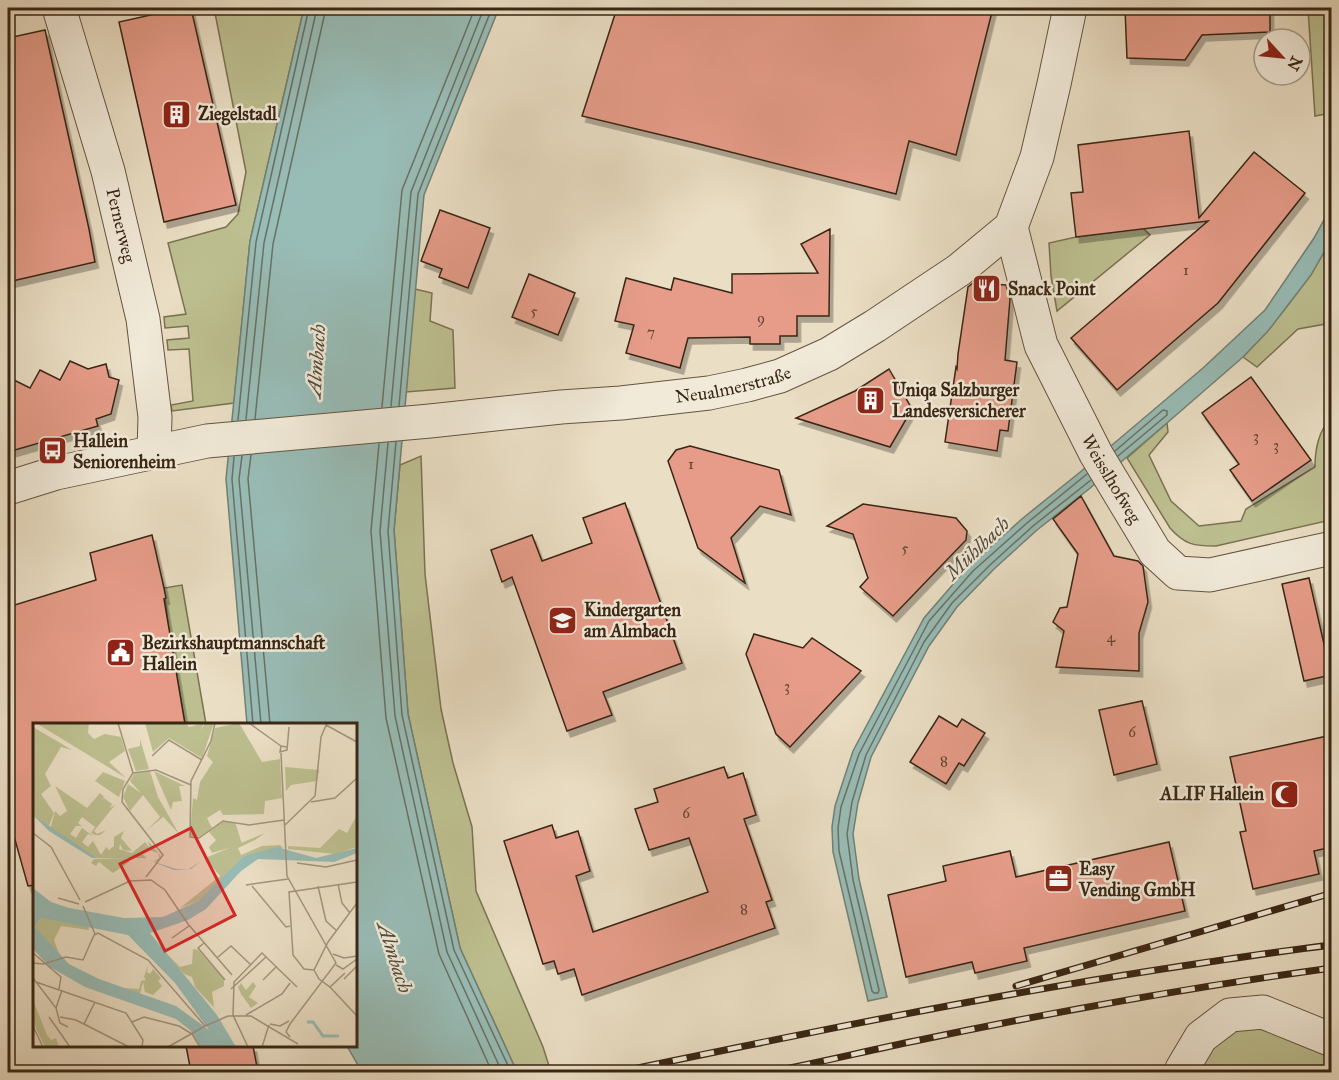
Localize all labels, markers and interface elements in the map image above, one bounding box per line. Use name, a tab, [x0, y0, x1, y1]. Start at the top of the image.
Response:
north arrow	[1252, 27, 1312, 87]
text: N	[1283, 53, 1306, 74]
building icon: Ziegelstadl	[161, 98, 193, 130]
place label: Ziegelstadl	[198, 103, 278, 126]
street label: Pernerweg	[101, 186, 140, 266]
house number: 1	[1183, 261, 1189, 279]
restaurant icon: Snack Point	[971, 273, 1003, 305]
place label: Snack Point	[1008, 278, 1096, 300]
house number: 5	[531, 302, 538, 320]
house number: 9	[757, 309, 765, 327]
water label: Almbach	[301, 323, 331, 401]
house number: 7	[647, 323, 655, 341]
street label: Neualmerstraße	[674, 361, 795, 408]
place label: Uniqa Salzburger Landesversicherer	[892, 379, 1027, 422]
building icon: Uniqa Salzburger Landesversicherer	[855, 384, 887, 416]
house number: 3	[1253, 427, 1259, 445]
place label: Hallein Seniorenheim	[73, 430, 177, 473]
street label: Weisslhofweg	[1077, 431, 1146, 528]
bus stop icon: Hallein Seniorenheim	[36, 435, 68, 467]
house number: 3	[1273, 436, 1279, 454]
house number: 1	[688, 455, 694, 473]
water label: Mühlbach	[938, 511, 1014, 586]
house number: 5	[902, 539, 909, 557]
place label: Kindergarten am Almbach	[584, 599, 681, 642]
school or university icon: Kindergarten am Almbach	[547, 604, 579, 636]
house number: 4	[1107, 628, 1116, 646]
place label: Bezirkshauptmannschaft Hallein	[142, 632, 326, 675]
public building icon: Bezirkshauptmannschaft Hallein	[105, 637, 137, 669]
house number: 3	[784, 677, 790, 695]
inset map	[33, 723, 357, 1047]
house number: 6	[1128, 723, 1137, 741]
house number: 8	[940, 752, 948, 770]
mosque icon: ALIF Hallein	[1269, 778, 1301, 810]
place label: ALIF Hallein	[1159, 783, 1264, 805]
house number: 6	[682, 804, 691, 822]
place label: Easy Vending GmbH	[1078, 858, 1196, 902]
office icon: Easy Vending GmbH	[1042, 863, 1074, 895]
house number: 8	[740, 900, 748, 918]
water label: Almbach	[372, 916, 418, 996]

